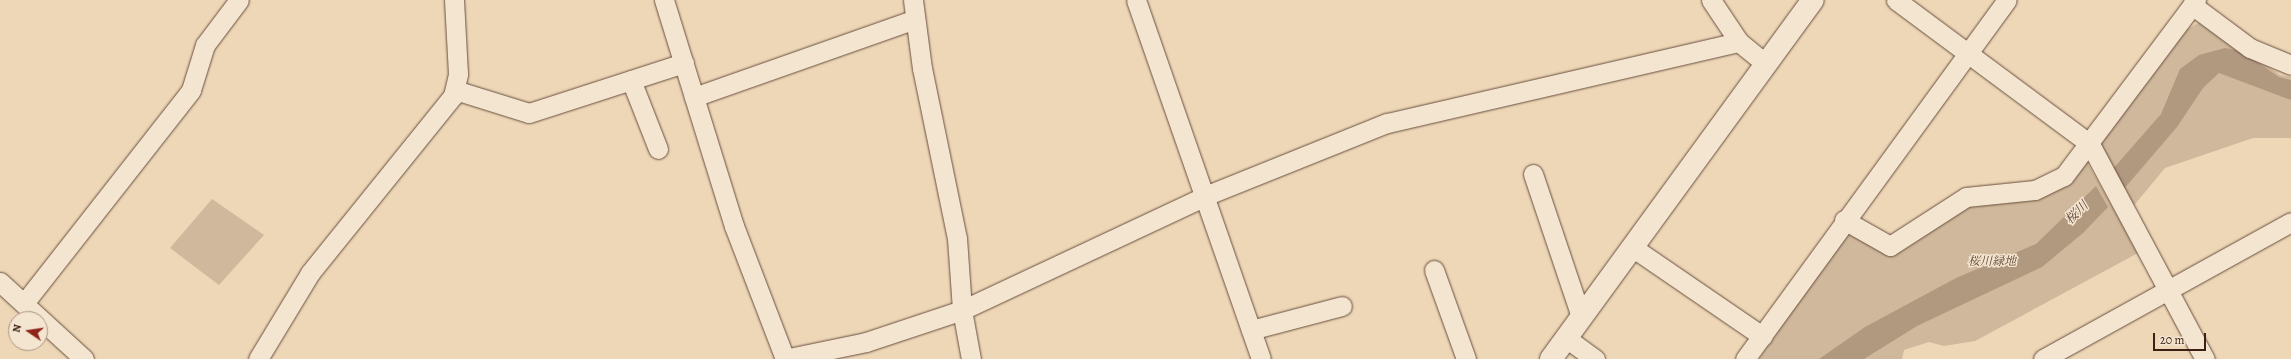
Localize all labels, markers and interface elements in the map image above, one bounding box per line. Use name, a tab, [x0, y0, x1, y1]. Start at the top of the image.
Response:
water label: 桜川	[2062, 198, 2092, 228]
park label: 桜川緑地	[1968, 255, 2016, 269]
north arrow	[8, 311, 48, 351]
text: N	[9, 323, 25, 334]
scale bar	[2155, 325, 2208, 351]
text: 20 m	[2160, 332, 2184, 348]

